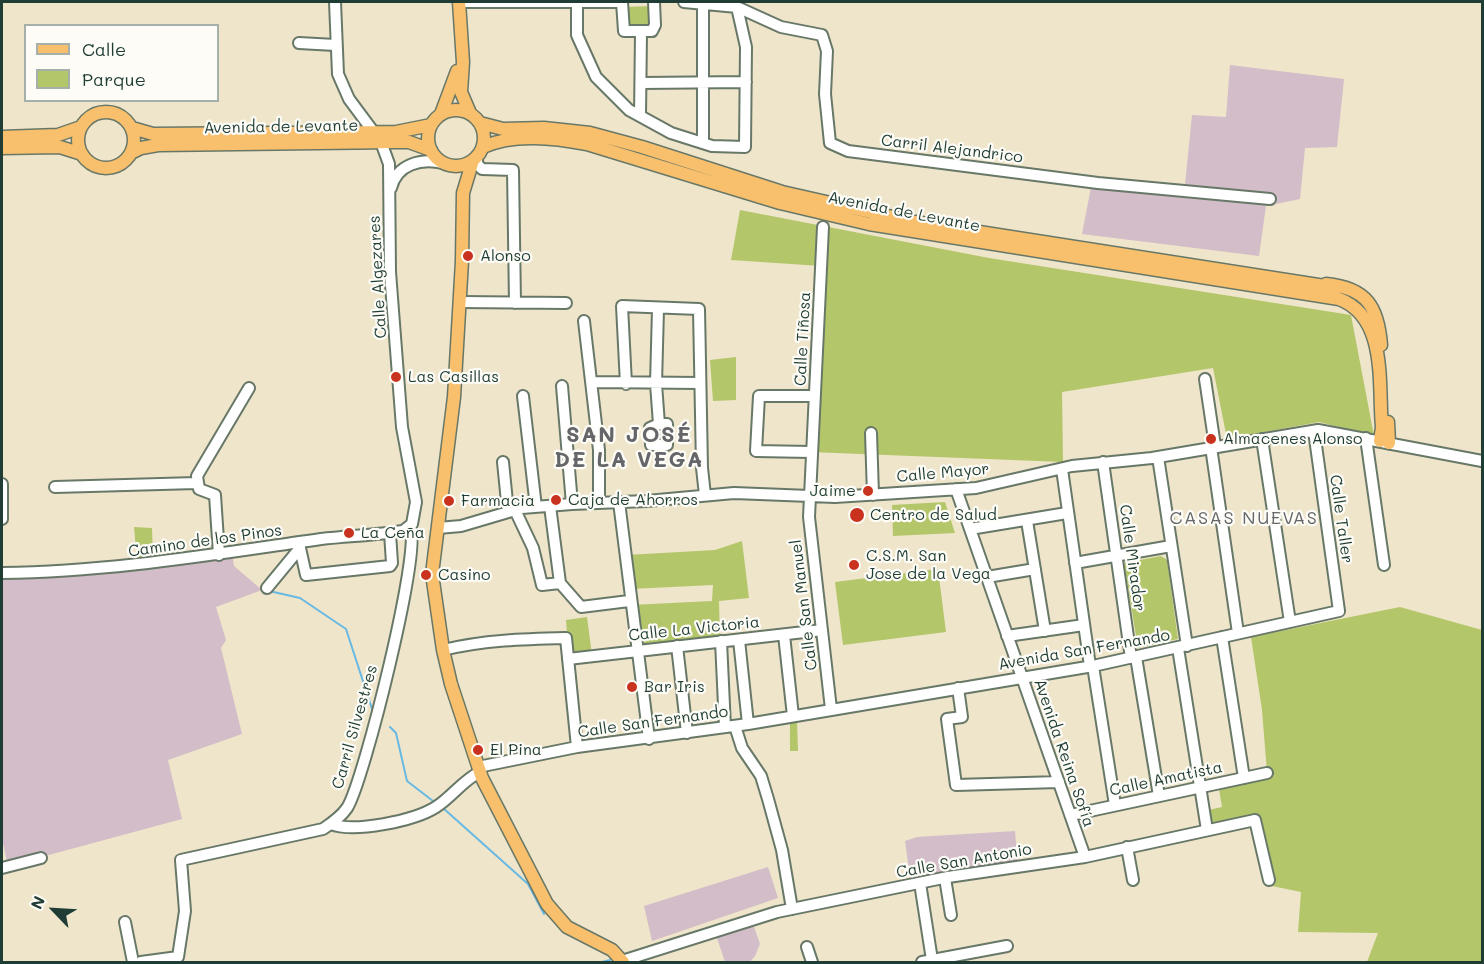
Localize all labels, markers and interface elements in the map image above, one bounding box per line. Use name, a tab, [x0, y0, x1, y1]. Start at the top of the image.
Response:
legend	[24, 24, 219, 102]
text: Calle	[82, 37, 126, 61]
text: Parque	[82, 67, 146, 91]
street label: Avenida de Levante	[204, 116, 358, 138]
street label: Carril Alejandrico	[880, 131, 1024, 167]
street label: Avenida de Levante	[826, 188, 982, 236]
street label: Calle Algezares	[365, 215, 391, 339]
place label: Alonso	[480, 246, 531, 266]
marker: Alonso	[461, 249, 475, 263]
street label: Calle Tiñosa	[791, 291, 815, 387]
place label: Las Casillas	[408, 367, 499, 387]
marker: Las Casillas	[389, 370, 403, 384]
district label: SAN JOSÉ DE LA VEGA	[554, 422, 704, 474]
place label: Almacenes Alonso	[1223, 429, 1362, 449]
marker: Almacenes Alonso	[1204, 432, 1218, 446]
street label: Calle Mayor	[896, 459, 990, 487]
street label: Calle Taller	[1325, 473, 1357, 565]
place label: Jaime	[810, 481, 856, 501]
marker: Jaime	[861, 484, 875, 498]
place label: Caja de Ahorros	[568, 490, 698, 510]
place label: Farmacia	[461, 491, 535, 511]
marker: Caja de Ahorros	[549, 493, 563, 507]
marker: Farmacia	[442, 494, 456, 508]
street label: Calle Mirador	[1115, 503, 1149, 613]
place label: Centro de Salud	[870, 505, 997, 525]
marker: Centro de Salud	[848, 506, 866, 524]
district label: CASAS NUEVAS	[1170, 507, 1318, 529]
street label: Camino de los Pinos	[127, 521, 283, 561]
place label: La Ceña	[361, 523, 425, 543]
marker: La Ceña	[342, 526, 356, 540]
street label: Calle San Manuel	[786, 538, 822, 672]
place label: C.S.M. San Jose de la Vega	[866, 546, 991, 584]
marker: C.S.M. San Jose de la Vega	[847, 558, 861, 572]
place label: Casino	[438, 565, 490, 585]
marker: Casino	[419, 568, 433, 582]
street label: Calle La Victoria	[627, 613, 761, 645]
street label: Avenida San Fernando	[997, 625, 1171, 675]
street label: Carril Silvestres	[328, 663, 382, 791]
street label: Avenida Reina Sofía	[1030, 676, 1098, 830]
place label: Bar Iris	[644, 677, 705, 697]
marker: Bar Iris	[625, 680, 639, 694]
street label: Calle San Fernando	[577, 702, 729, 742]
place label: El Pina	[490, 740, 542, 760]
marker: El Pina	[471, 743, 485, 757]
street label: Calle Amatista	[1108, 758, 1224, 800]
street label: Calle San Antonio	[895, 840, 1033, 882]
north arrow	[24, 880, 84, 940]
text: N	[25, 892, 49, 912]

